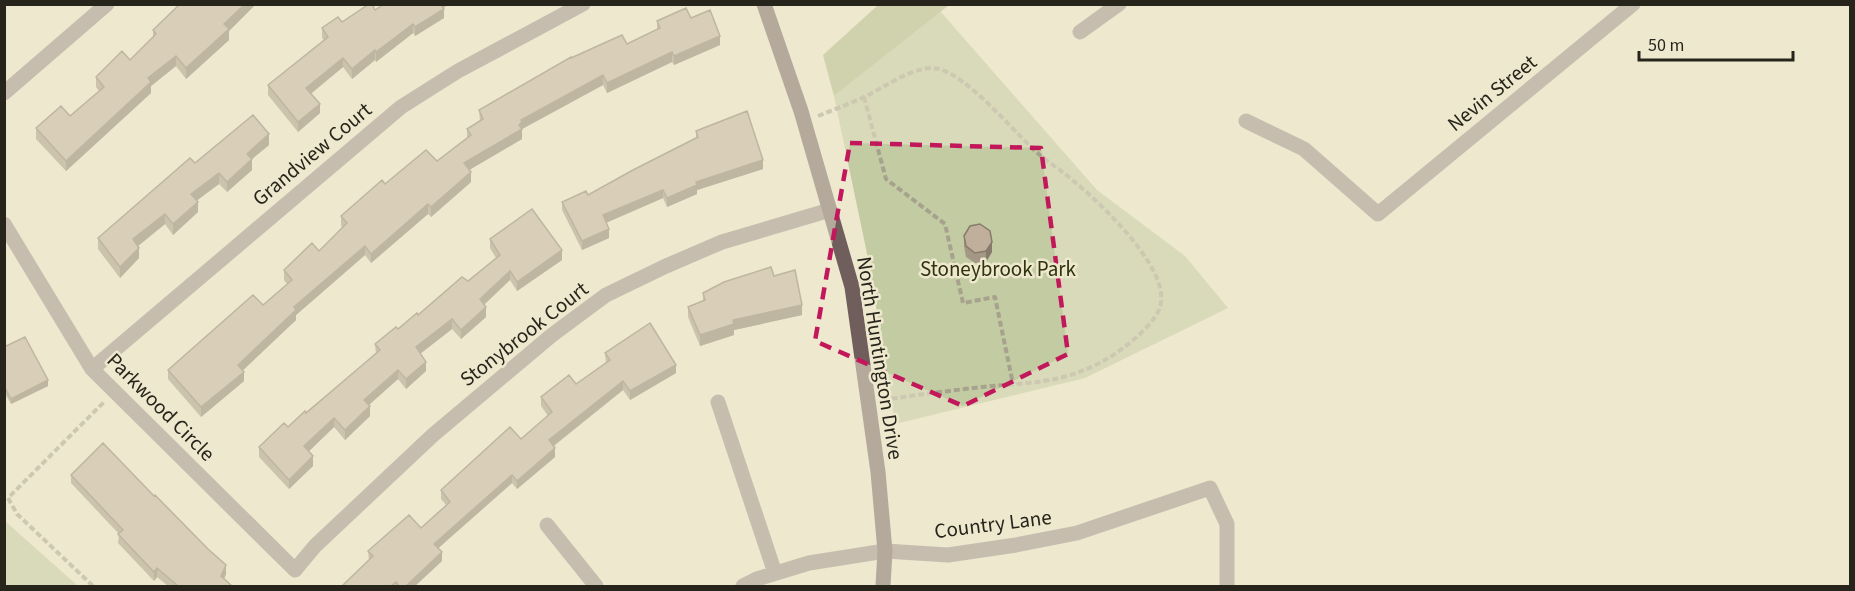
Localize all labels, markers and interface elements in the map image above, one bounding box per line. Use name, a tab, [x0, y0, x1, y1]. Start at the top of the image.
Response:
scale bar	[1639, 24, 1794, 62]
text: 50 m	[1648, 33, 1684, 58]
street label: Nevin Street	[1441, 48, 1543, 138]
street label: Grandview Court	[246, 95, 378, 213]
street label: North Huntington Drive	[849, 254, 911, 462]
park label: Stoneybrook Park	[920, 254, 1077, 284]
street label: Stonybrook Court	[454, 274, 594, 394]
street label: Parkwood Circle	[100, 346, 222, 468]
street label: Country Lane	[933, 502, 1053, 546]

